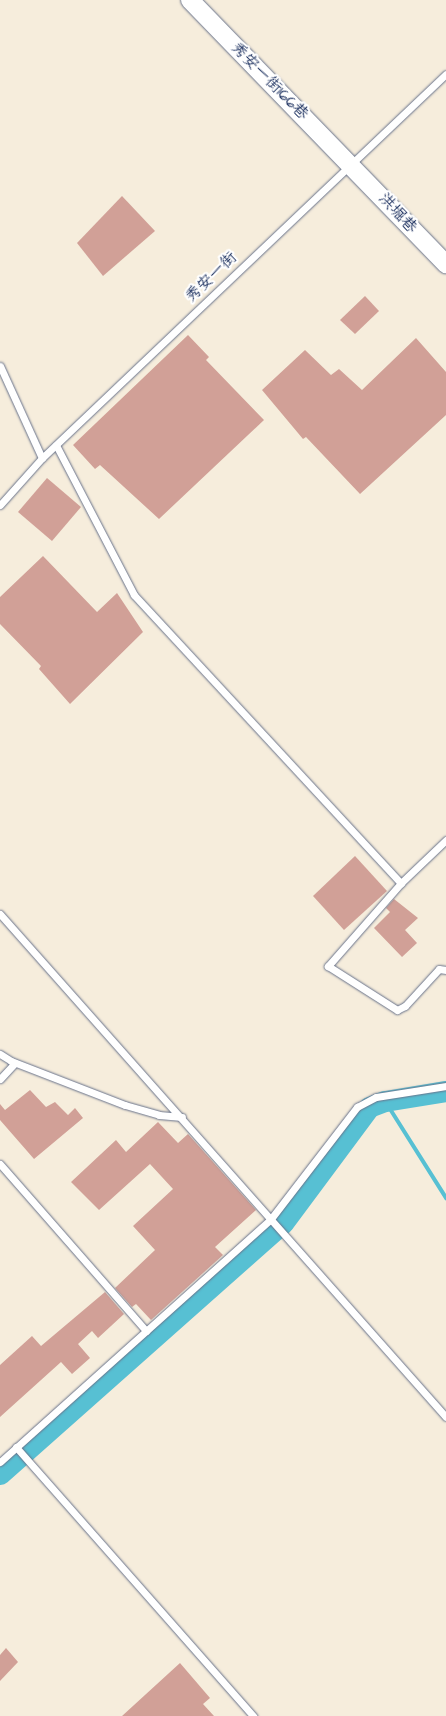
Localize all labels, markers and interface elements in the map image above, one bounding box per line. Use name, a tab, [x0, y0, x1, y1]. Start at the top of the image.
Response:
street label: 秀安一街166巷	[227, 38, 313, 124]
street label: 洪堀巷	[375, 189, 421, 237]
street label: 秀安一街	[181, 248, 241, 306]

